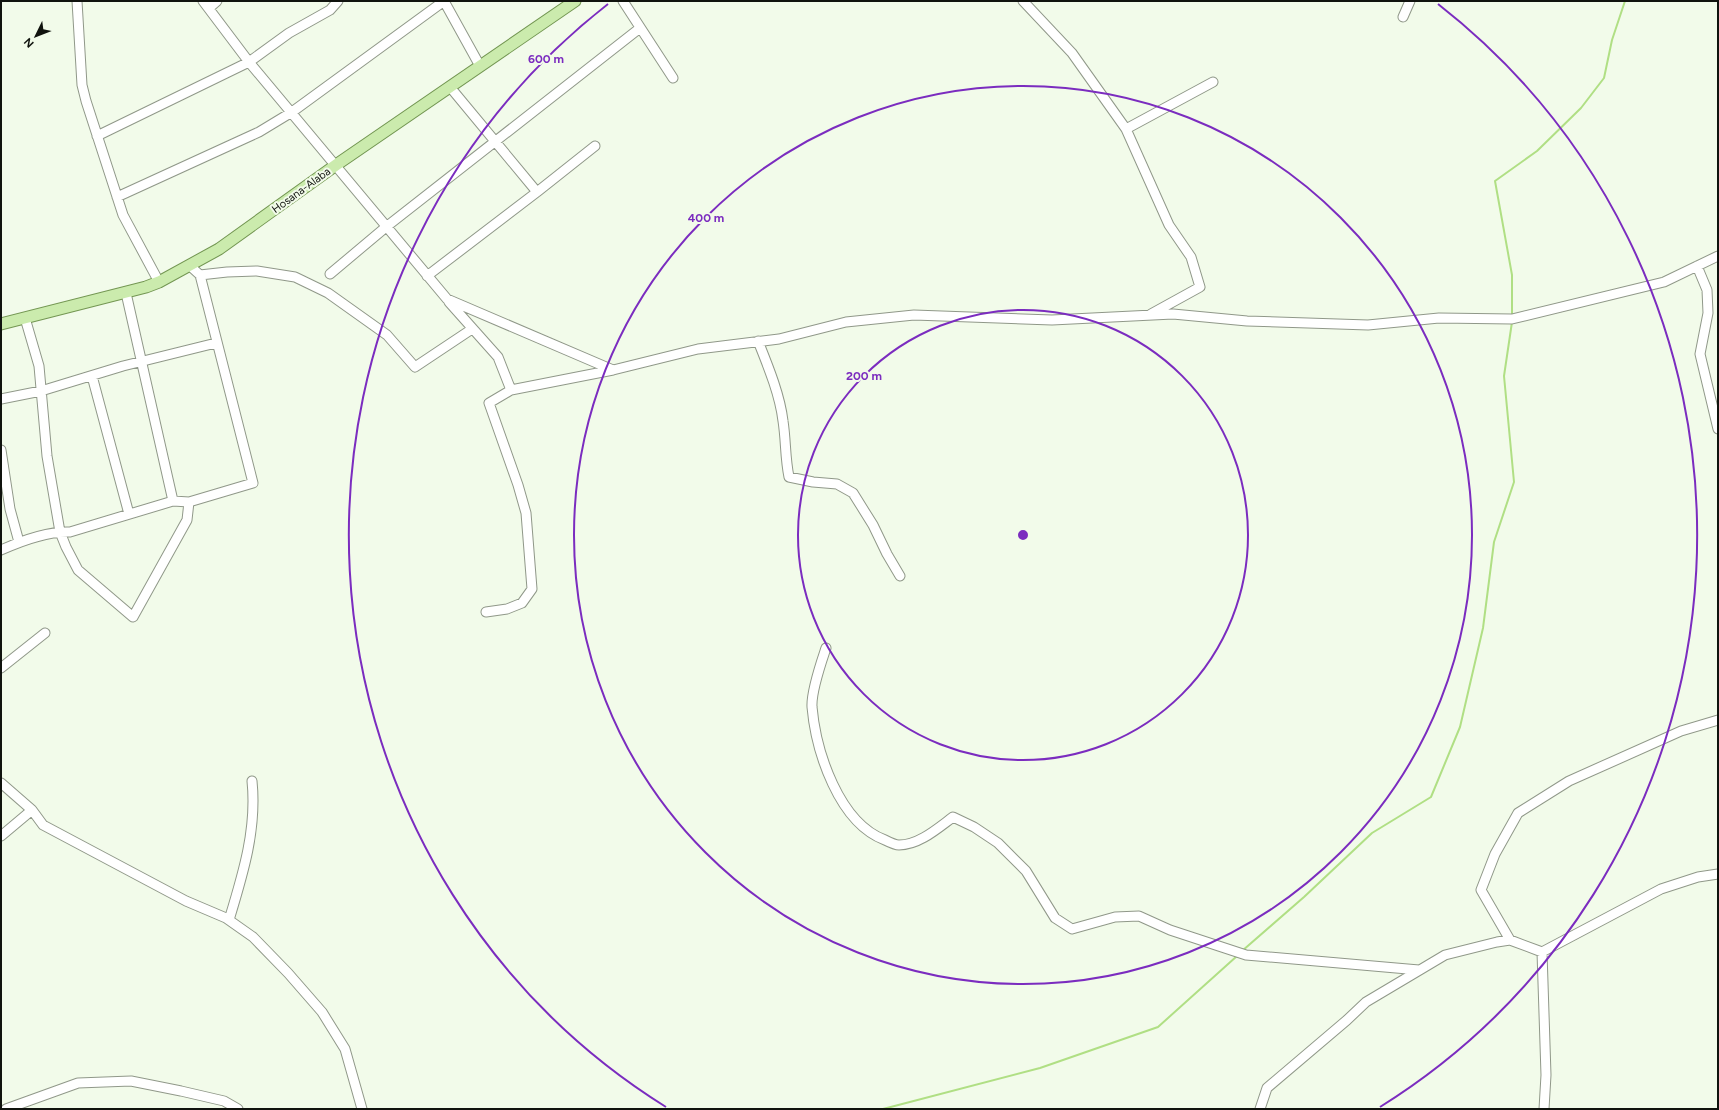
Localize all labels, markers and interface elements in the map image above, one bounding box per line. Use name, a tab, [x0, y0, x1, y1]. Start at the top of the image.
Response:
north arrow	[16, 16, 56, 56]
text: N	[21, 35, 37, 50]
text: 600 m	[528, 52, 564, 66]
street label: Hosana-Alaba	[269, 165, 333, 216]
text: 400 m	[688, 211, 724, 225]
text: 200 m	[846, 369, 882, 383]
centre of rings	[1016, 528, 1030, 542]

